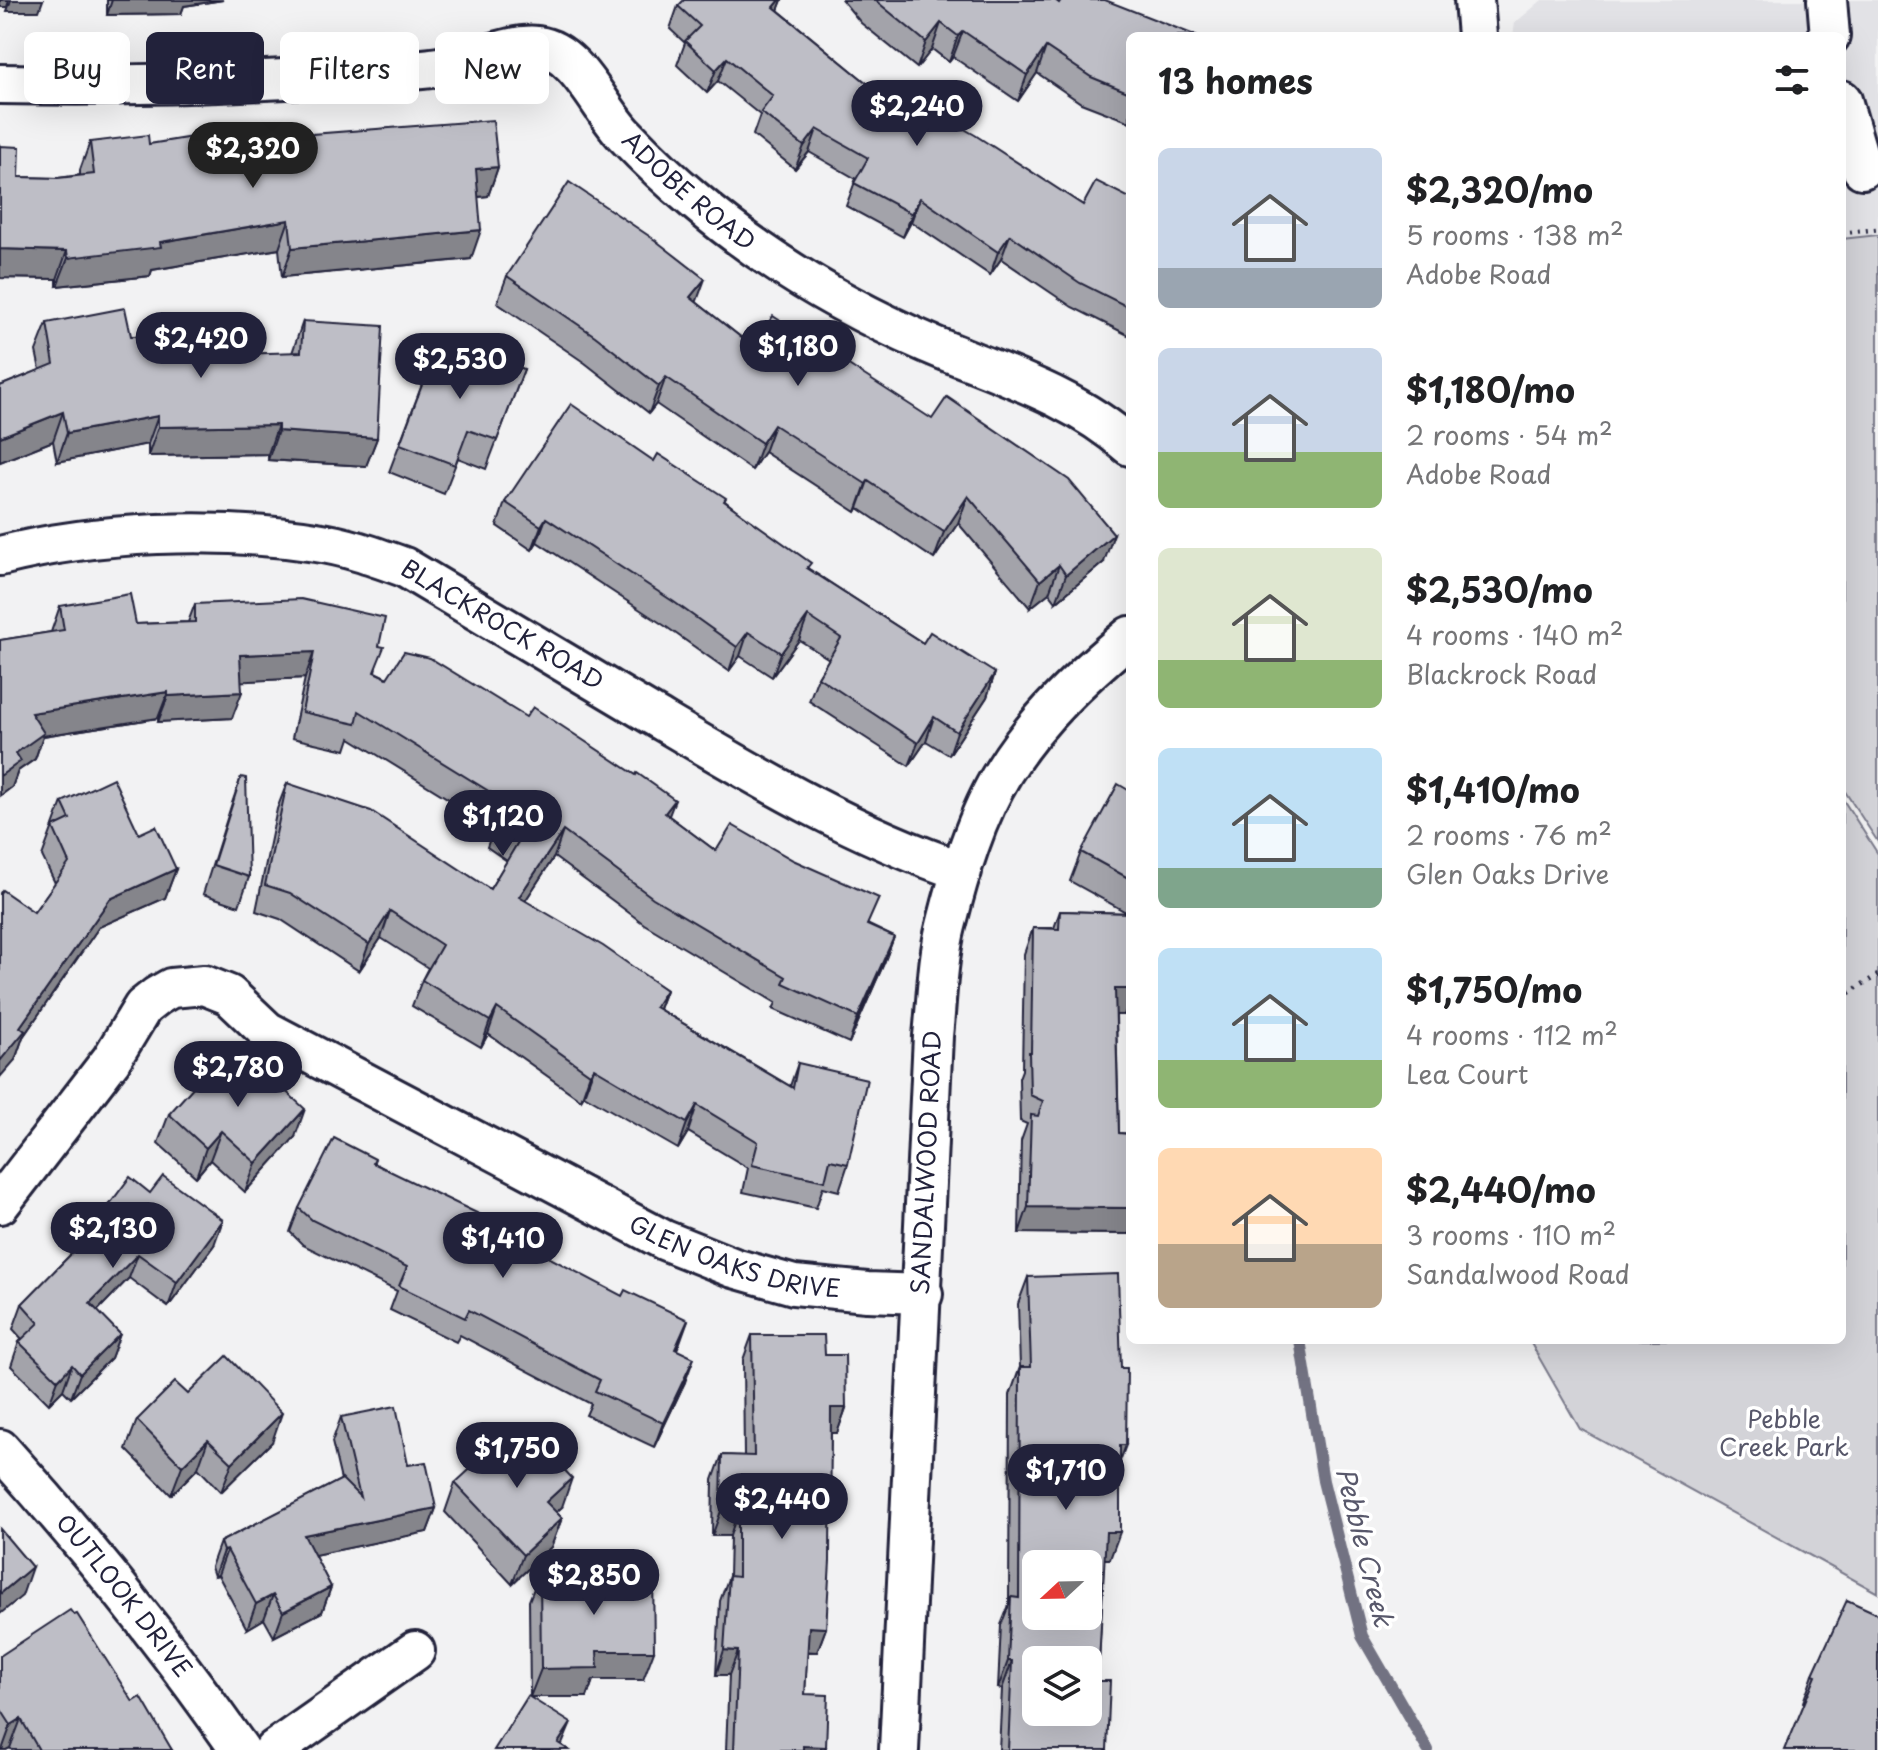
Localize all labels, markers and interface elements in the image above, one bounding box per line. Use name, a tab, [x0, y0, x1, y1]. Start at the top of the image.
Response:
chip: Buy	[24, 32, 130, 104]
chip: Rent	[146, 32, 264, 104]
chip: Filters	[280, 32, 419, 104]
chip: New	[435, 32, 549, 104]
text: 13 homes	[1158, 54, 1313, 106]
icon: filters	[1770, 58, 1814, 102]
pin: $2,240	[852, 80, 982, 148]
text: $2,240	[869, 86, 965, 125]
pin: $2,320	[188, 122, 318, 190]
street label: ADOBE ROAD	[615, 122, 764, 258]
text: $2,320	[206, 128, 300, 167]
text: $2,320/mo	[1406, 163, 1593, 215]
icon: home	[1222, 180, 1318, 276]
text: 5 rooms · 138 m²	[1406, 215, 1624, 254]
text: Adobe Road	[1406, 254, 1552, 293]
pin: $2,420	[136, 312, 266, 380]
text: $2,420	[154, 318, 248, 357]
pin: $1,180	[733, 320, 863, 388]
text: $1,180	[758, 326, 838, 365]
pin: $2,530	[395, 333, 525, 401]
text: $2,530	[413, 339, 507, 378]
text: $1,180/mo	[1406, 363, 1575, 415]
icon: home	[1222, 380, 1318, 476]
text: 2 rooms · 54 m²	[1406, 415, 1613, 454]
text: Adobe Road	[1406, 454, 1552, 493]
street label: BLACKROCK ROAD	[395, 549, 611, 698]
text: $2,530/mo	[1406, 563, 1593, 615]
icon: home	[1222, 580, 1318, 676]
text: 4 rooms · 140 m²	[1406, 615, 1624, 654]
text: Blackrock Road	[1406, 654, 1597, 693]
text: $1,410/mo	[1406, 763, 1580, 815]
icon: home	[1222, 780, 1318, 876]
pin: $1,120	[438, 790, 568, 858]
text: $1,120	[462, 796, 544, 835]
text: 2 rooms · 76 m²	[1406, 815, 1612, 854]
text: Glen Oaks Drive	[1406, 854, 1609, 893]
text: $1,750/mo	[1406, 963, 1582, 1015]
icon: home	[1222, 980, 1318, 1076]
text: 4 rooms · 112 m²	[1406, 1015, 1618, 1054]
street label: SANDALWOOD ROAD	[901, 1030, 949, 1296]
pin: $2,780	[173, 1041, 303, 1109]
text: $2,780	[192, 1047, 284, 1086]
text: Lea Court	[1406, 1054, 1528, 1093]
text: $2,440/mo	[1406, 1163, 1596, 1215]
icon: home	[1222, 1180, 1318, 1276]
pin: $2,130	[48, 1202, 178, 1270]
street label: GLEN OAKS DRIVE	[623, 1205, 842, 1305]
text: $2,130	[69, 1208, 157, 1247]
pin: $1,410	[438, 1212, 568, 1280]
text: 3 rooms · 110 m²	[1406, 1215, 1616, 1254]
text: $1,410	[461, 1218, 545, 1257]
text: Sandalwood Road	[1406, 1254, 1630, 1293]
park label: Pebble Creek Park	[1719, 1400, 1849, 1464]
pin: $1,750	[452, 1422, 582, 1490]
text: $1,750	[474, 1428, 560, 1467]
pin: $1,710	[1001, 1444, 1131, 1512]
text: $1,710	[1026, 1450, 1106, 1489]
water label: Pebble Creek	[1327, 1463, 1404, 1632]
pin: $2,440	[717, 1473, 847, 1541]
text: $2,440	[734, 1479, 830, 1518]
street label: OUTLOOK DRIVE	[48, 1505, 202, 1684]
pin: $2,850	[529, 1549, 659, 1617]
north arrow	[1022, 1550, 1102, 1630]
map controls	[1022, 1550, 1102, 1726]
text: $2,850	[547, 1555, 641, 1594]
button: layers	[1022, 1646, 1102, 1726]

